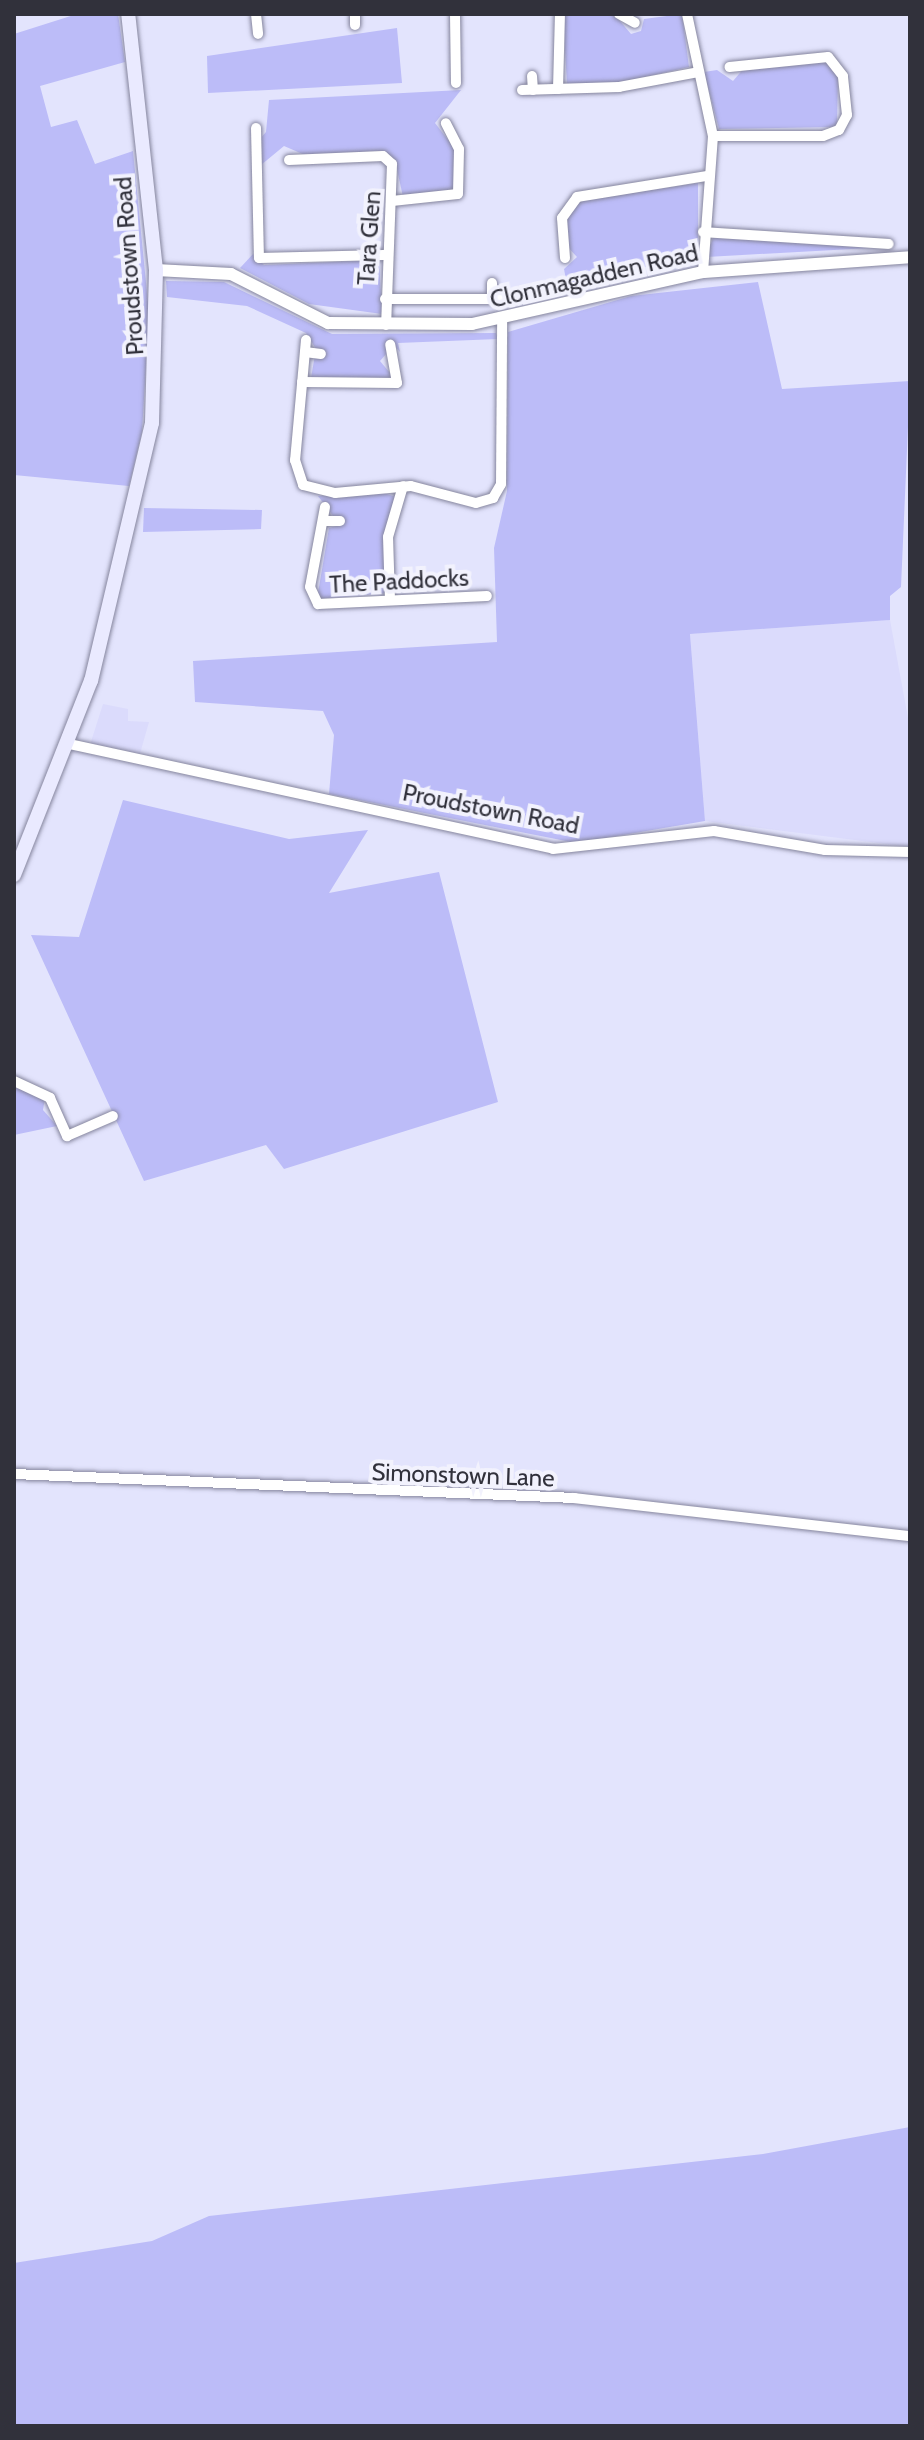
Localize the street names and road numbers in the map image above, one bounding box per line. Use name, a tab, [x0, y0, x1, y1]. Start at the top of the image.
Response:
street label: Proudstown Road	[108, 176, 150, 356]
street label: Tara Glen	[351, 190, 387, 286]
street label: Clonmagadden Road	[487, 238, 701, 314]
street label: The Paddocks	[329, 563, 469, 599]
street label: Proudstown Road	[400, 778, 582, 840]
street label: Simonstown Lane	[371, 1457, 555, 1493]

